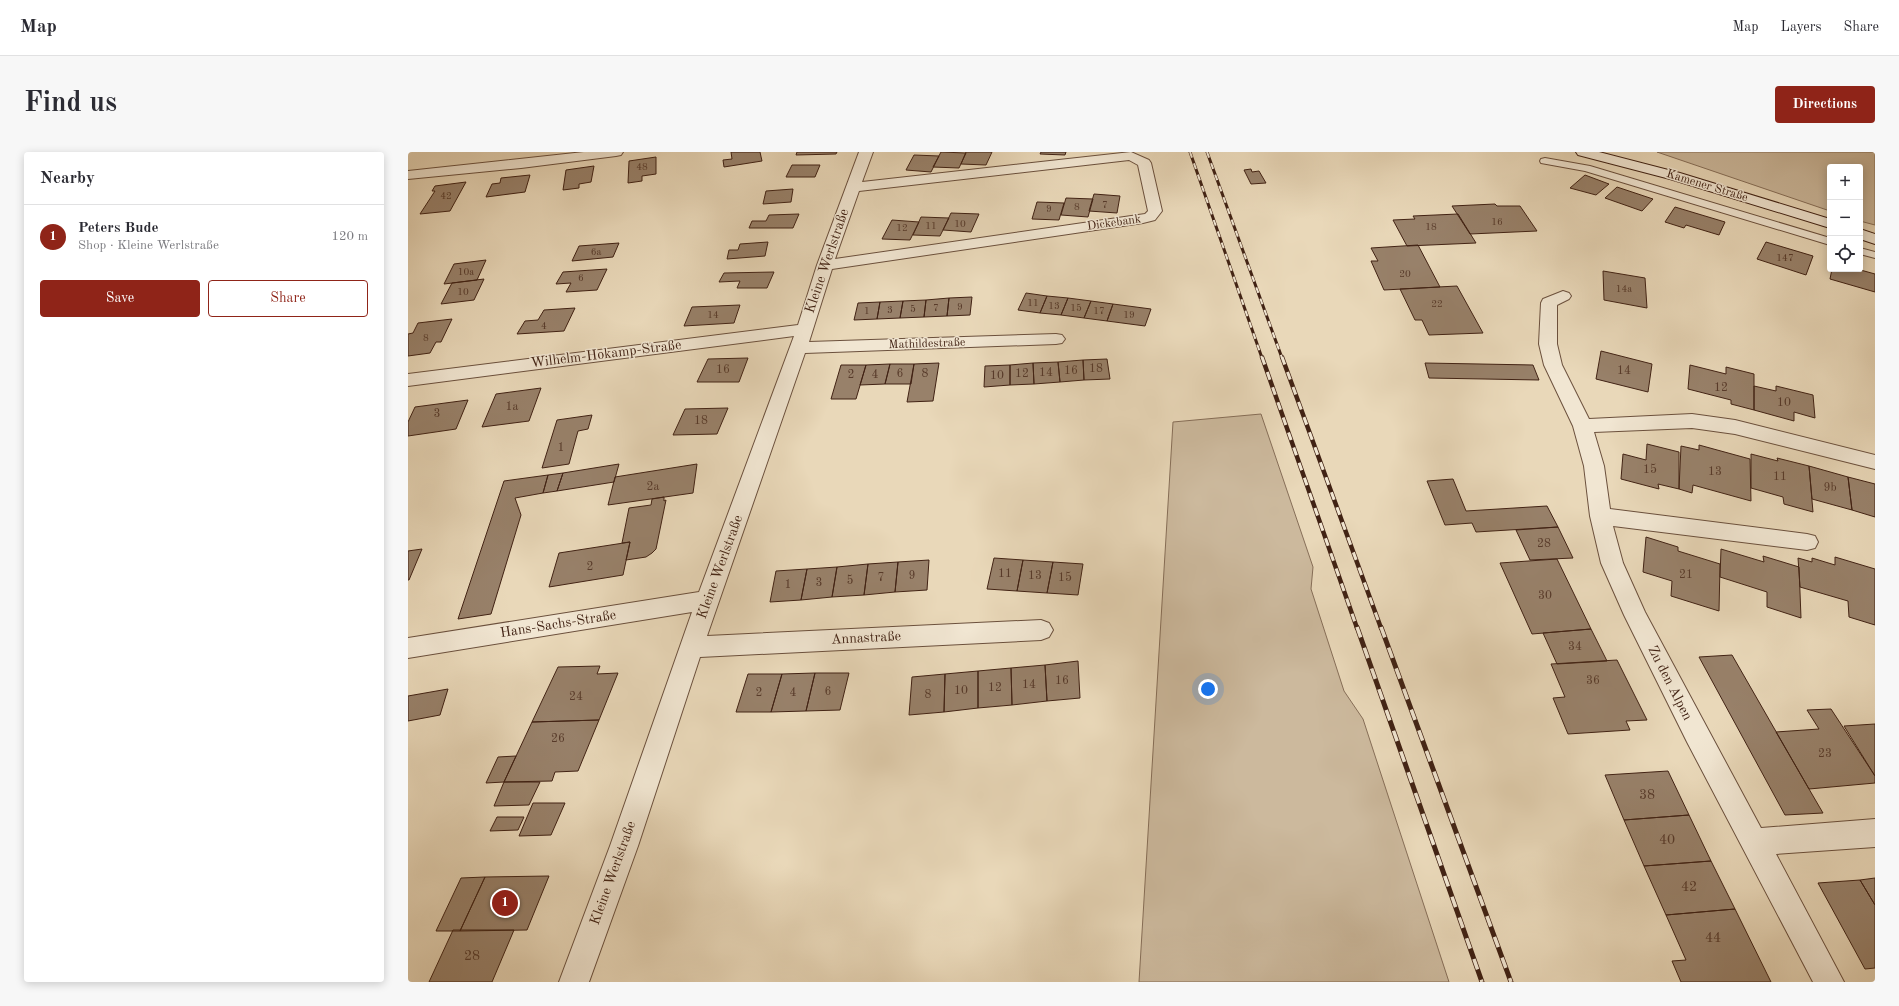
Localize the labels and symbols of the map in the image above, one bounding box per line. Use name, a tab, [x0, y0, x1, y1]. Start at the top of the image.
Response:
house number: 48	[636, 162, 648, 172]
street label: Kamener Straße	[1665, 168, 1750, 204]
house number: 42	[440, 191, 452, 201]
house number: 7	[1102, 200, 1108, 210]
house number: 8	[1074, 202, 1080, 212]
house number: 9	[1046, 204, 1052, 214]
street label: Kleine Werlstraße	[803, 207, 851, 315]
street label: Dickebank	[1086, 213, 1142, 233]
house number: 16	[1491, 217, 1503, 227]
house number: 10	[954, 219, 966, 229]
house number: 11	[925, 221, 937, 231]
house number: 18	[1425, 222, 1437, 232]
house number: 12	[896, 223, 908, 233]
house number: 6a	[591, 247, 601, 257]
house number: 147	[1776, 253, 1794, 263]
house number: 10a	[458, 267, 474, 277]
house number: 20	[1399, 269, 1411, 279]
house number: 6	[578, 273, 584, 283]
house number: 14a	[1616, 284, 1632, 294]
house number: 10	[457, 287, 469, 297]
house number: 11	[1027, 298, 1039, 308]
house number: 22	[1431, 299, 1443, 309]
house number: 13	[1048, 301, 1060, 311]
house number: 9	[957, 302, 963, 312]
house number: 7	[933, 303, 939, 313]
house number: 15	[1070, 303, 1082, 313]
house number: 5	[910, 304, 916, 314]
house number: 3	[887, 305, 893, 315]
house number: 1	[864, 306, 870, 316]
house number: 17	[1093, 306, 1105, 316]
house number: 14	[707, 310, 719, 320]
house number: 19	[1123, 310, 1135, 320]
house number: 4	[541, 321, 547, 331]
house number: 8	[423, 333, 429, 343]
street label: Mathildestraße	[888, 337, 966, 351]
street label: Wilhelm-Hokamp-Straße	[530, 338, 682, 370]
house number: 18	[1089, 363, 1103, 375]
house number: 16	[716, 364, 730, 376]
house number: 16	[1064, 365, 1078, 377]
house number: 14	[1617, 365, 1631, 377]
house number: 14	[1039, 367, 1053, 379]
house number: 6	[897, 368, 904, 380]
house number: 8	[922, 368, 929, 380]
house number: 12	[1015, 368, 1029, 380]
house number: 2	[848, 369, 854, 381]
house number: 4	[872, 369, 879, 381]
house number: 10	[990, 370, 1004, 382]
house number: 12	[1714, 382, 1728, 394]
house number: 10	[1777, 397, 1791, 409]
house number: 1a	[506, 401, 519, 413]
house number: 3	[434, 408, 440, 420]
house number: 18	[694, 415, 708, 427]
house number: 1	[558, 442, 564, 454]
house number: 15	[1643, 463, 1657, 476]
house number: 13	[1708, 466, 1722, 478]
house number: 11	[1773, 471, 1787, 483]
house number: 2a	[647, 481, 660, 493]
house number: 9b	[1823, 482, 1837, 494]
street label: Kleine Werlstraße	[695, 513, 745, 621]
house number: 28	[1537, 538, 1551, 550]
house number: 2	[587, 561, 593, 573]
house number: 11	[998, 568, 1012, 580]
house number: 21	[1679, 569, 1693, 581]
house number: 9	[909, 570, 915, 582]
house number: 13	[1028, 570, 1042, 582]
house number: 15	[1058, 571, 1072, 584]
house number: 7	[878, 572, 884, 584]
house number: 5	[847, 574, 854, 587]
house number: 3	[816, 577, 822, 589]
house number: 1	[785, 579, 791, 591]
house number: 30	[1538, 590, 1552, 602]
street label: Hans-Sachs-Straße	[499, 608, 617, 640]
street label: Annastraße	[831, 629, 901, 647]
house number: 34	[1568, 641, 1582, 653]
street label: Zu den Alpen	[1645, 644, 1695, 723]
house number: 16	[1055, 675, 1069, 687]
house number: 36	[1586, 675, 1600, 687]
house number: 14	[1022, 679, 1036, 691]
your location	[1198, 679, 1218, 699]
house number: 12	[988, 682, 1002, 694]
house number: 10	[954, 685, 968, 697]
house number: 6	[825, 686, 832, 698]
house number: 2	[756, 687, 762, 699]
house number: 4	[790, 687, 797, 699]
house number: 8	[925, 689, 932, 701]
house number: 24	[569, 691, 583, 703]
house number: 26	[551, 733, 565, 745]
house number: 23	[1818, 748, 1832, 760]
house number: 38	[1639, 788, 1655, 802]
street label: Kleine Werlstraße	[588, 819, 638, 927]
house number: 40	[1659, 833, 1675, 847]
house number: 42	[1681, 880, 1697, 894]
pin: 1	[492, 888, 518, 918]
house number: 44	[1705, 931, 1721, 945]
house number: 28	[464, 949, 480, 963]

